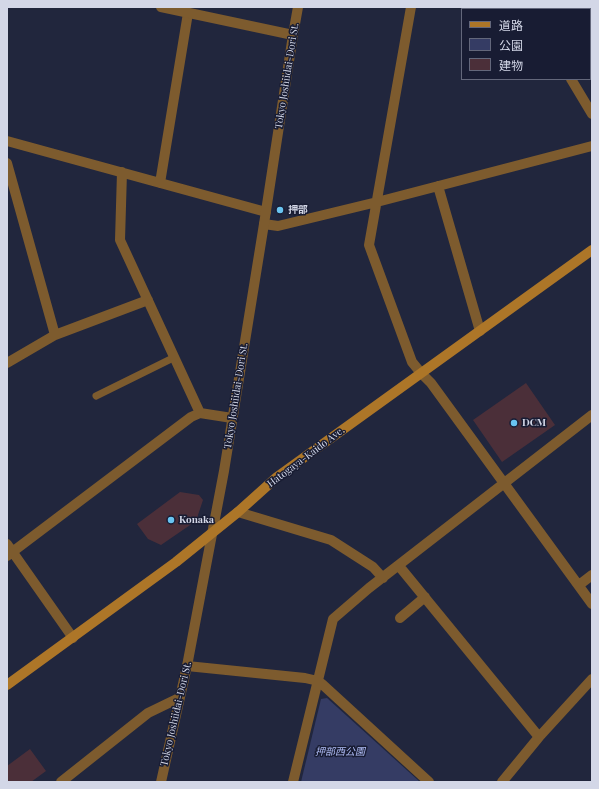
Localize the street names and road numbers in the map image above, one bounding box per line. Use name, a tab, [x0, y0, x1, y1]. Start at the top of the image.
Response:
street label: Tokyo Joshiidai-Dori St.	[273, 22, 301, 130]
street label: Tokyo Joshiidai-Dori St.	[222, 342, 250, 450]
street label: Hatogaya-Kaido Ave.	[265, 424, 347, 490]
street label: Tokyo Joshiidai-Dori St.	[158, 661, 194, 767]

